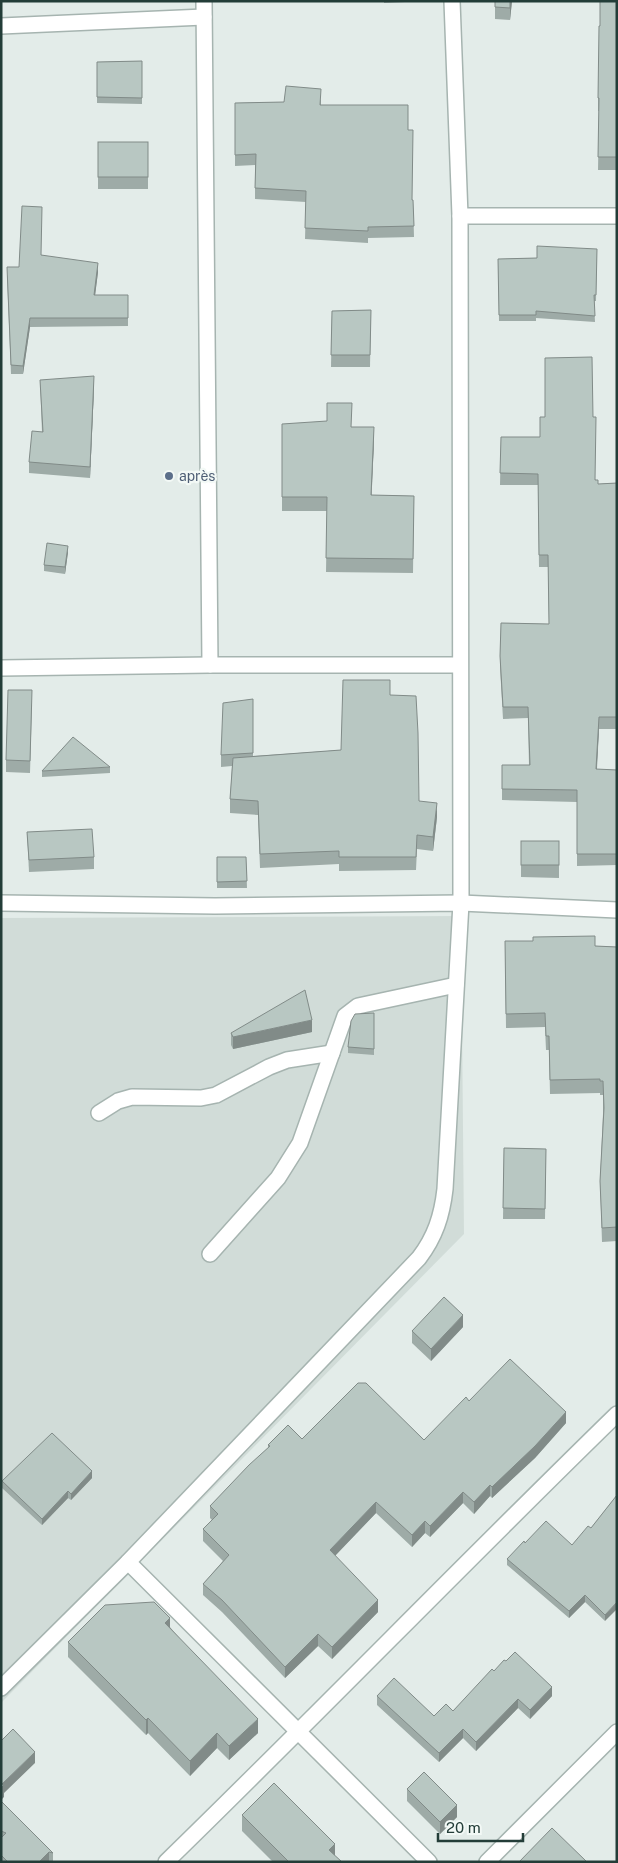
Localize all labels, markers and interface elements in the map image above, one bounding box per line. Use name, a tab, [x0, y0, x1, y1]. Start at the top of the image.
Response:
place label: après	[179, 468, 215, 484]
marker: après	[163, 470, 175, 482]
scale bar	[438, 1810, 523, 1842]
text: 20 m	[446, 1819, 481, 1836]

